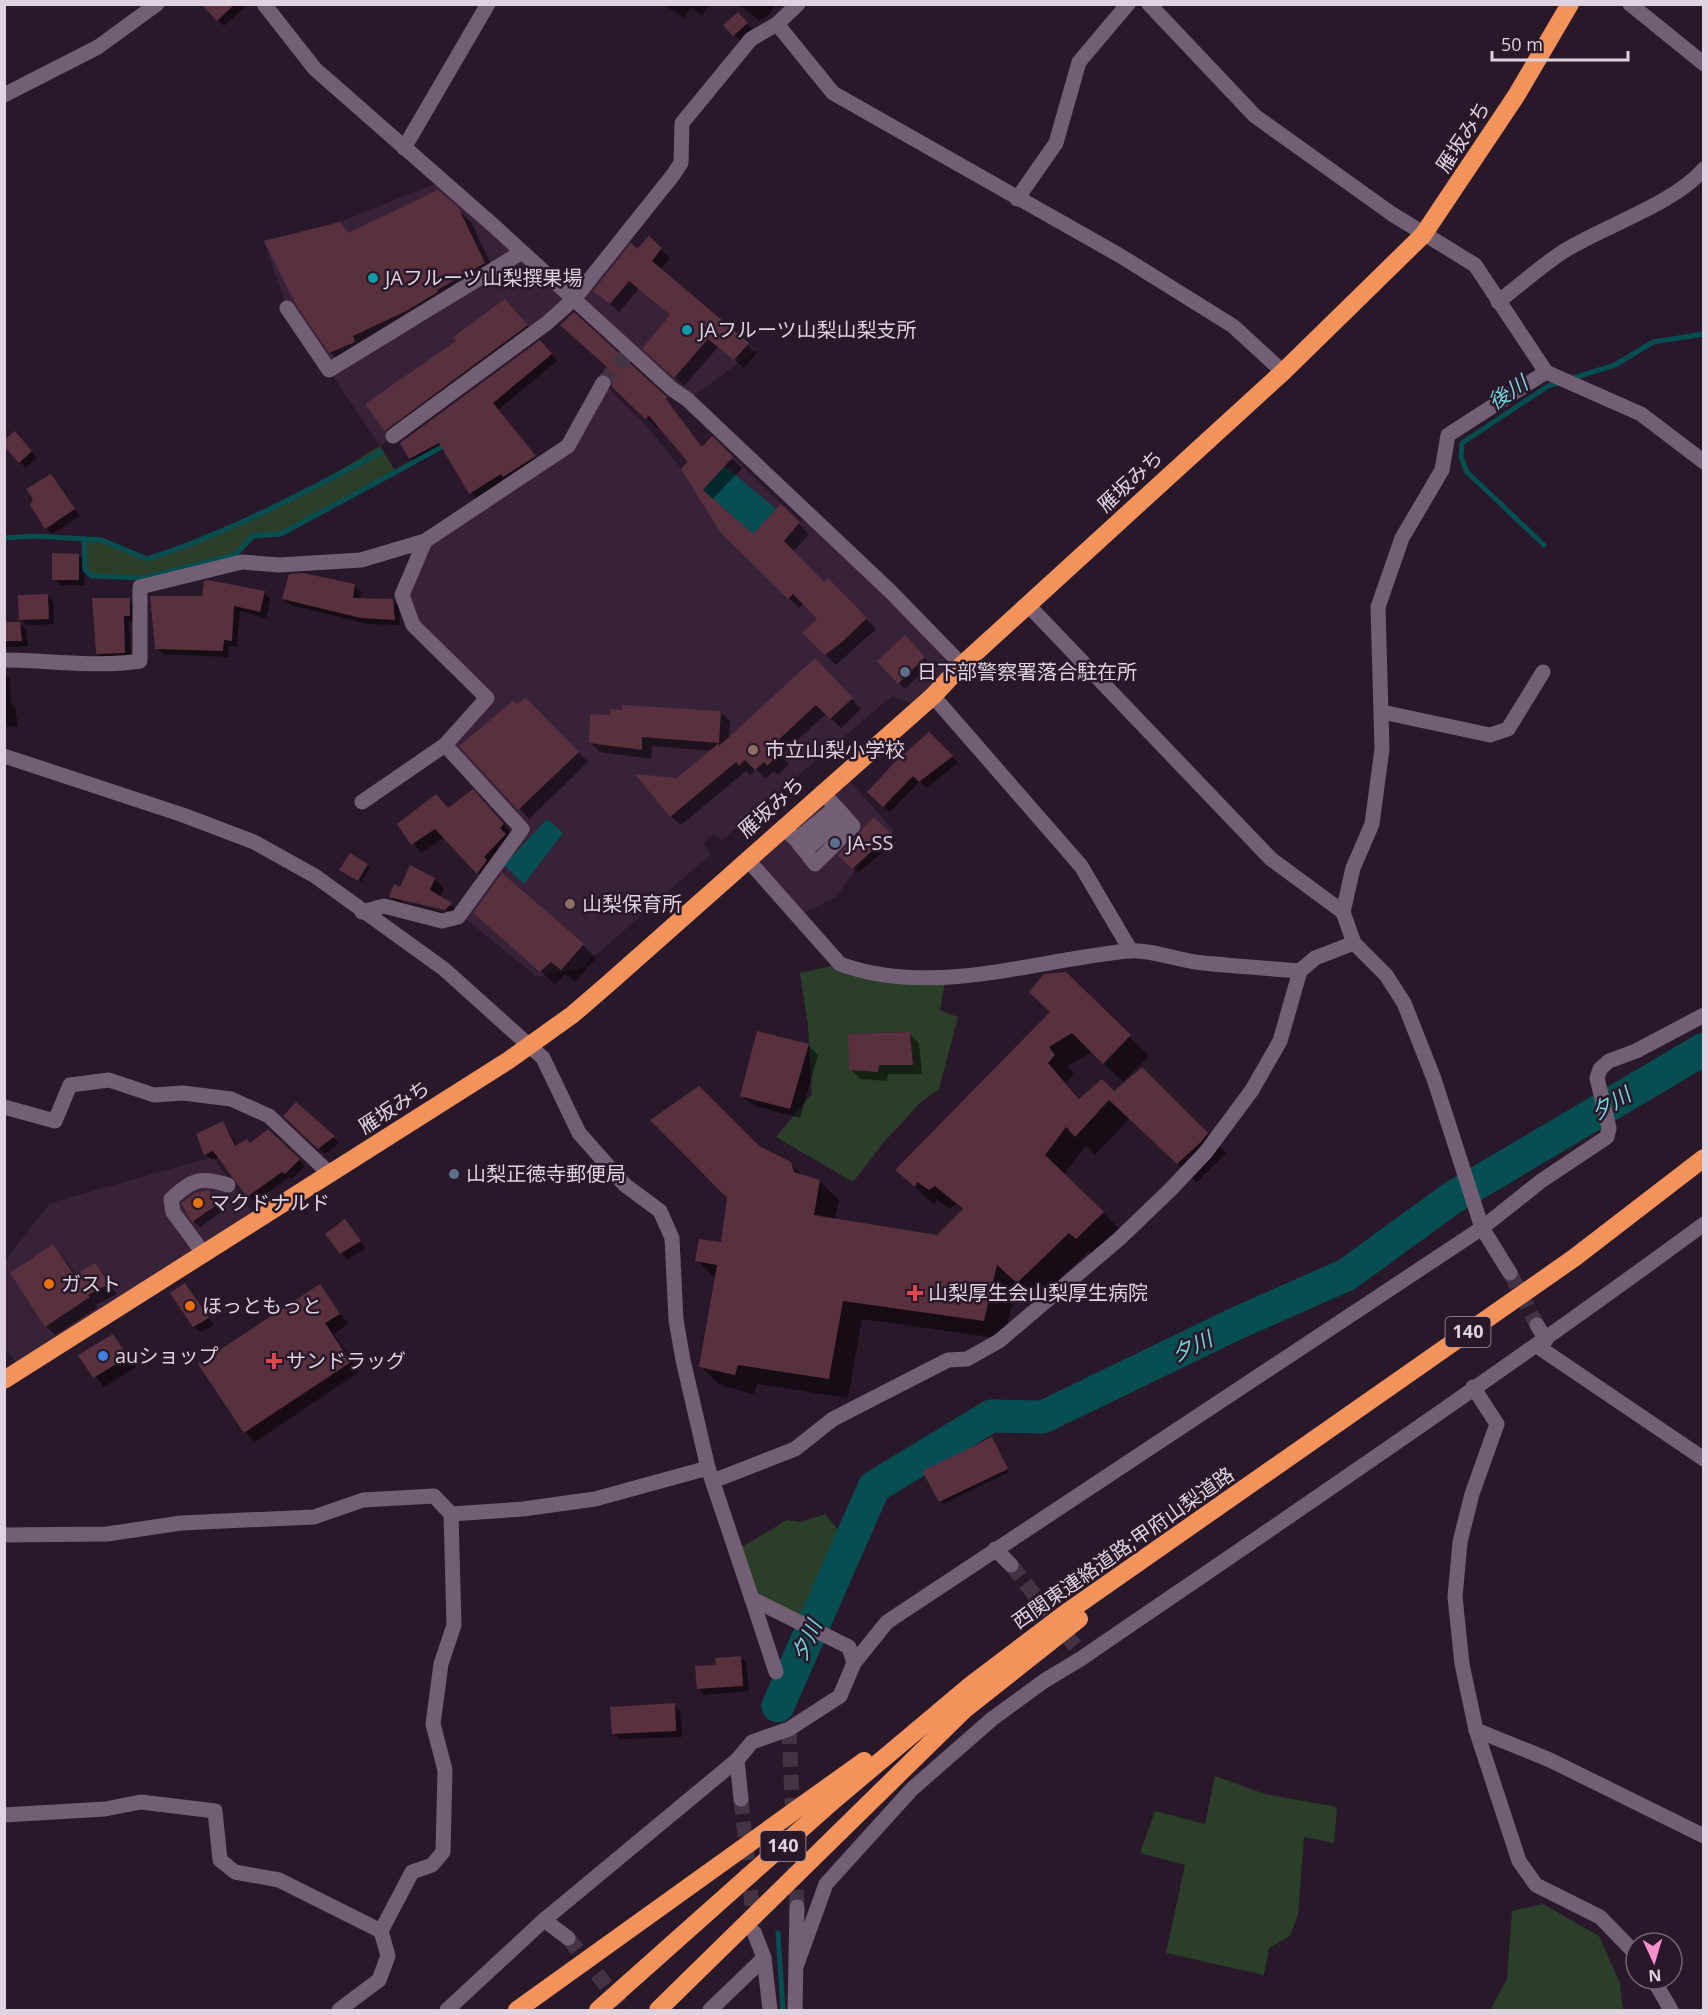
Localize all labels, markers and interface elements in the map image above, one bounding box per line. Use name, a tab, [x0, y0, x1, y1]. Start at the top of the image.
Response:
scale bar	[1492, 24, 1628, 62]
text: 50 m	[1501, 32, 1543, 56]
street label: 雁坂みち	[1429, 96, 1496, 178]
place label: JAフルーツ山梨撰果場	[383, 264, 583, 291]
marker: JAフルーツ山梨撰果場	[366, 271, 380, 285]
place label: JAフルーツ山梨山梨支所	[697, 316, 917, 343]
marker: JAフルーツ山梨山梨支所	[680, 323, 694, 337]
water label: 後川	[1482, 368, 1534, 416]
street label: 雁坂みち	[1091, 443, 1168, 518]
place label: 日下部警察署落合駐在所	[917, 658, 1137, 685]
marker: 日下部警察署落合駐在所	[898, 665, 912, 679]
place label: 市立山梨小学校	[765, 736, 905, 763]
marker: 市立山梨小学校	[746, 743, 760, 757]
street label: 雁坂みち	[732, 770, 809, 843]
place label: JA-SS	[845, 829, 893, 856]
marker: JA-SS	[828, 836, 842, 850]
place label: 山梨保育所	[582, 890, 682, 917]
marker: 山梨保育所	[563, 897, 577, 911]
street label: 雁坂みち	[353, 1073, 435, 1140]
water label: 夕川	[1585, 1079, 1637, 1126]
place label: 山梨正徳寺郵便局	[466, 1160, 626, 1187]
marker: 山梨正徳寺郵便局	[447, 1167, 461, 1181]
place label: マクドナルド	[210, 1189, 330, 1216]
marker: マクドナルド	[191, 1196, 205, 1210]
place label: ガスト	[61, 1270, 121, 1297]
marker: ガスト	[42, 1277, 56, 1291]
place label: 山梨厚生会山梨厚生病院	[928, 1279, 1148, 1306]
marker: 山梨厚生会山梨厚生病院	[906, 1284, 924, 1302]
place label: ほっともっと	[202, 1292, 322, 1319]
marker: ほっともっと	[183, 1299, 197, 1313]
road number: 140	[1446, 1317, 1490, 1347]
water label: 夕川	[1167, 1324, 1218, 1368]
place label: auショップ	[115, 1342, 218, 1369]
place label: サンドラッグ	[286, 1347, 406, 1374]
marker: auショップ	[96, 1349, 110, 1363]
marker: サンドラッグ	[267, 1354, 281, 1368]
street label: 西関東連絡道路;甲府山梨道路	[1006, 1460, 1239, 1635]
water label: 夕川	[785, 1614, 828, 1665]
road number: 140	[760, 1831, 806, 1861]
north arrow	[1624, 1931, 1684, 1991]
text: N	[1648, 1965, 1662, 1987]

